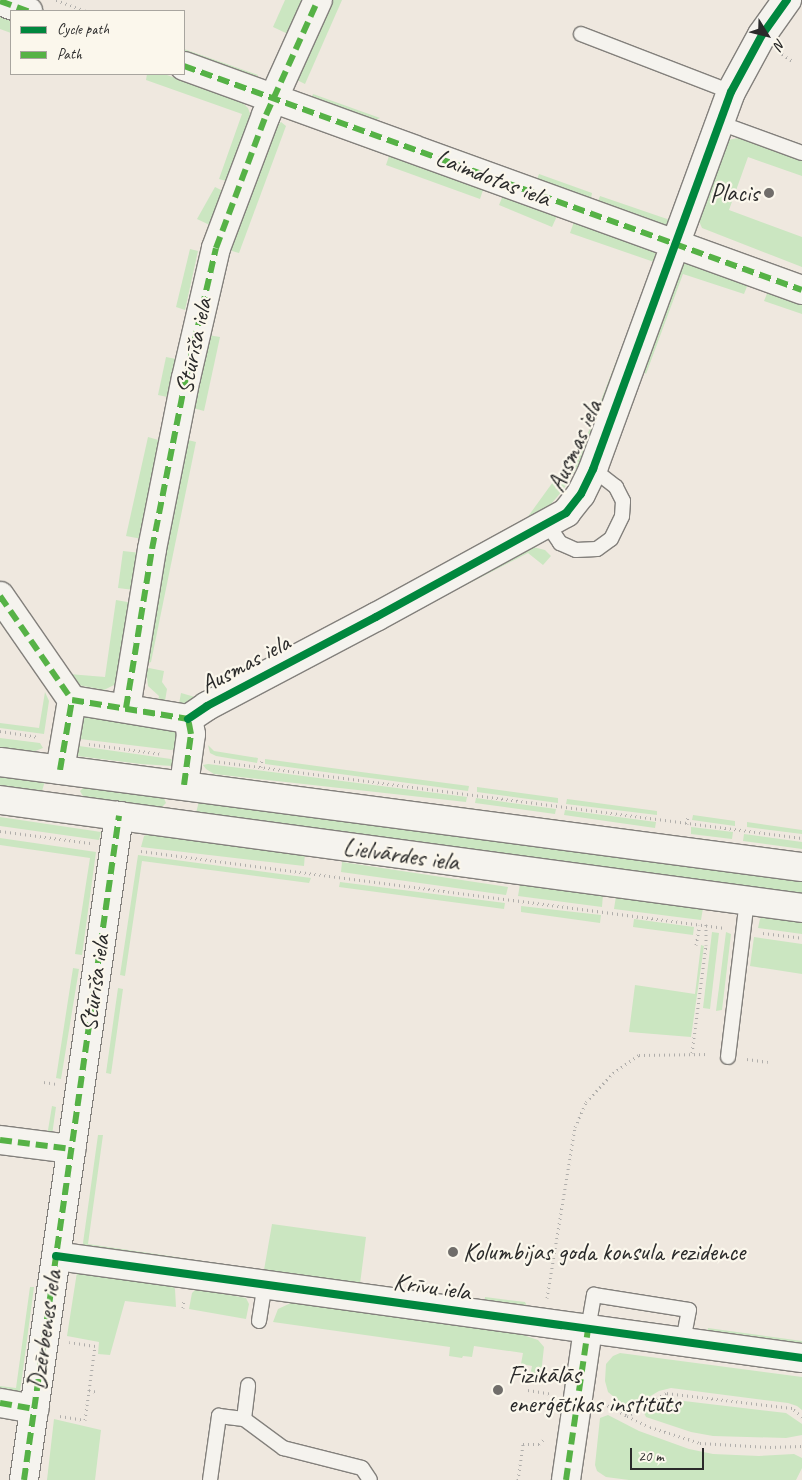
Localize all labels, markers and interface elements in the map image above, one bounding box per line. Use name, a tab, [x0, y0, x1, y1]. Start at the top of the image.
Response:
legend	[10, 10, 185, 75]
north arrow	[742, 10, 792, 60]
text: Cycle path	[57, 20, 109, 39]
text: N	[770, 36, 789, 53]
text: Path	[57, 45, 82, 64]
street label: Laimdotas iela	[432, 143, 554, 213]
place label: Placis	[710, 178, 759, 208]
marker: Placis	[763, 187, 775, 199]
street label: Stūrīša iela	[169, 296, 219, 396]
street label: Ausmas iela	[542, 395, 608, 497]
street label: Ausmas iela	[195, 628, 295, 700]
street label: Lielvārdes iela	[342, 832, 460, 878]
street label: Stūrīša iela	[73, 933, 117, 1033]
place label: Kolumbijas goda konsula rezidence	[463, 1237, 745, 1267]
marker: Kolumbijas goda konsula rezidence	[447, 1246, 459, 1258]
street label: Krīvu iela	[392, 1267, 472, 1307]
street label: Dzērbenes iela	[22, 1268, 68, 1392]
place label: Fizikālās enerģētikas institūts	[508, 1361, 680, 1420]
marker: Fizikālās enerģētikas institūts	[492, 1384, 504, 1396]
scale bar	[632, 1438, 706, 1470]
text: 20 m	[638, 1447, 664, 1466]

